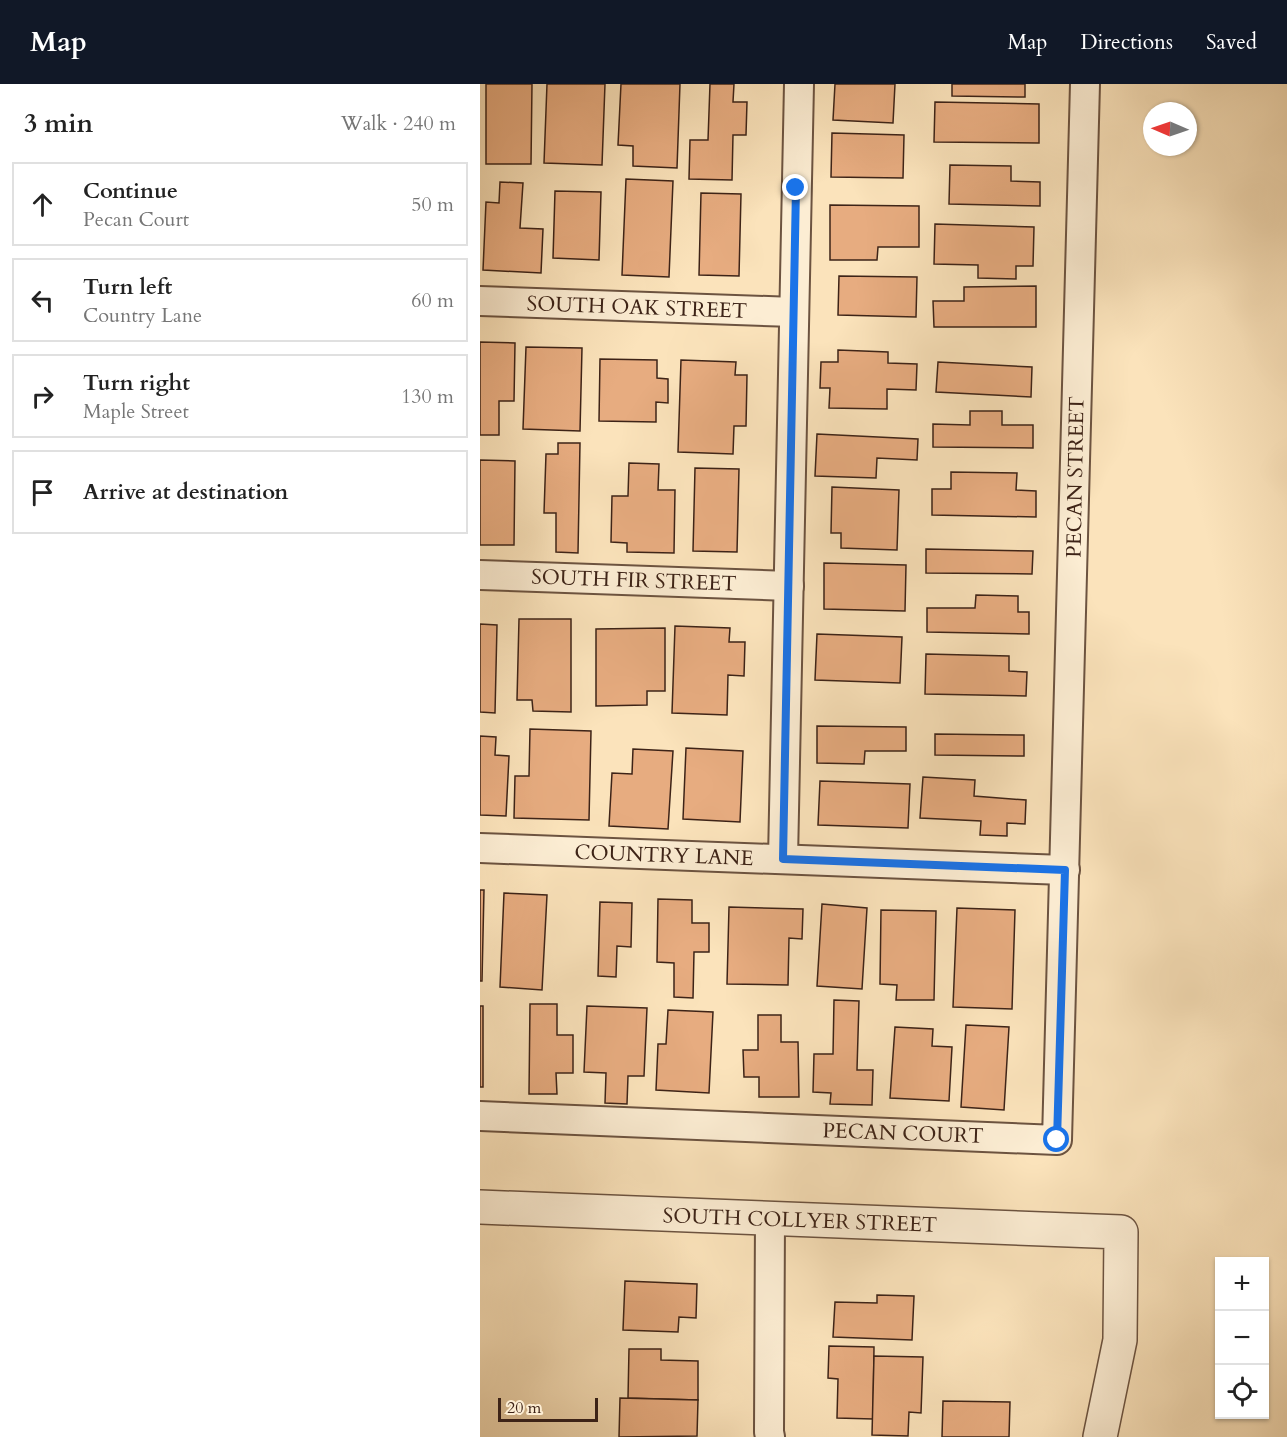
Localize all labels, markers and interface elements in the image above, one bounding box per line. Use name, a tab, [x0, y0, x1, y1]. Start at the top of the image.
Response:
text: Map	[30, 23, 87, 61]
text: Map	[1007, 28, 1047, 57]
text: Directions	[1080, 28, 1173, 57]
text: Saved	[1206, 28, 1257, 57]
north arrow	[1143, 102, 1197, 156]
text: 3 min	[24, 106, 93, 141]
text: Walk · 240 m	[341, 110, 456, 137]
route end	[782, 174, 808, 200]
text: Continue	[83, 176, 178, 206]
icon: ahead	[26, 188, 59, 221]
text: 50 m	[411, 191, 454, 218]
text: Pecan Court	[83, 206, 189, 233]
text: Turn left	[83, 272, 172, 302]
icon: left	[26, 284, 59, 317]
text: 60 m	[411, 287, 454, 314]
street label: SOUTH OAK STREET	[526, 289, 748, 326]
text: Country Lane	[83, 302, 202, 329]
text: Turn right	[83, 368, 190, 398]
icon: right	[26, 380, 59, 413]
text: 130 m	[401, 383, 454, 410]
street label: PECAN STREET	[1060, 396, 1091, 558]
text: Maple Street	[83, 398, 189, 425]
icon: arrive	[26, 476, 59, 509]
text: Arrive at destination	[83, 477, 288, 507]
street label: SOUTH FIR STREET	[531, 562, 737, 599]
street label: COUNTRY LANE	[574, 838, 754, 873]
street label: PECAN COURT	[822, 1116, 984, 1151]
route start	[1043, 1126, 1069, 1152]
street label: SOUTH COLLYER STREET	[662, 1201, 938, 1240]
map controls	[1215, 1257, 1269, 1419]
button: +	[1215, 1257, 1269, 1311]
button: −	[1215, 1311, 1269, 1365]
button: locate	[1215, 1365, 1269, 1419]
scale bar	[498, 1395, 598, 1422]
text: 20 m	[507, 1397, 541, 1419]

